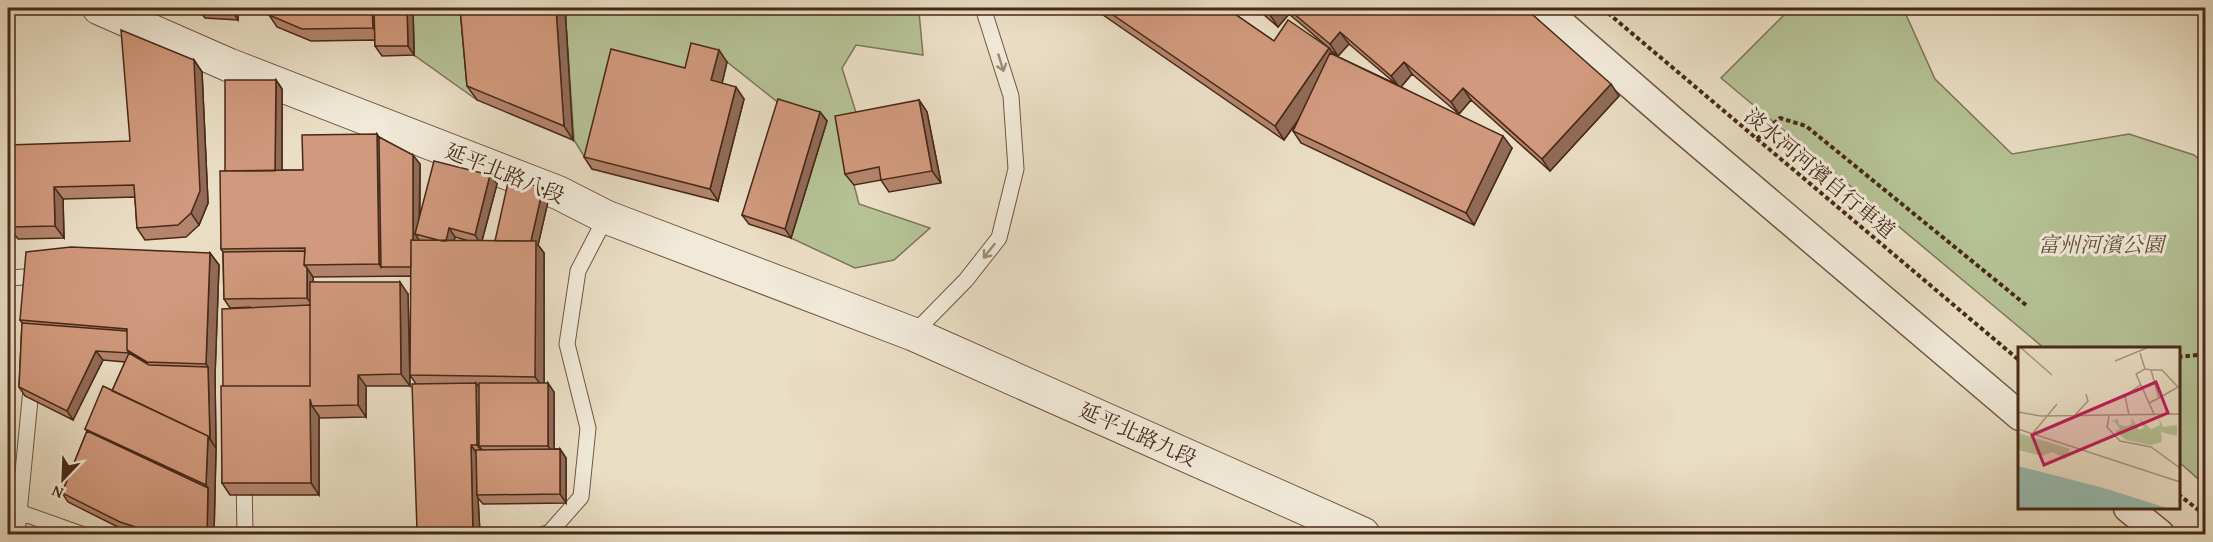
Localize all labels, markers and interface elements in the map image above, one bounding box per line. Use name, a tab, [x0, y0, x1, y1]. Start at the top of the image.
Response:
one-way arrow	[996, 53, 1007, 72]
street label: 淡水河河濱自行車道	[1738, 100, 1902, 246]
street label: 延平北路八段	[441, 135, 569, 211]
park label: 富州河濱公園	[2038, 229, 2167, 260]
one-way arrow	[982, 243, 995, 259]
inset map	[2018, 347, 2180, 509]
street label: 延平北路九段	[1074, 394, 1202, 474]
north arrow	[33, 449, 93, 509]
text: N	[47, 480, 67, 506]

